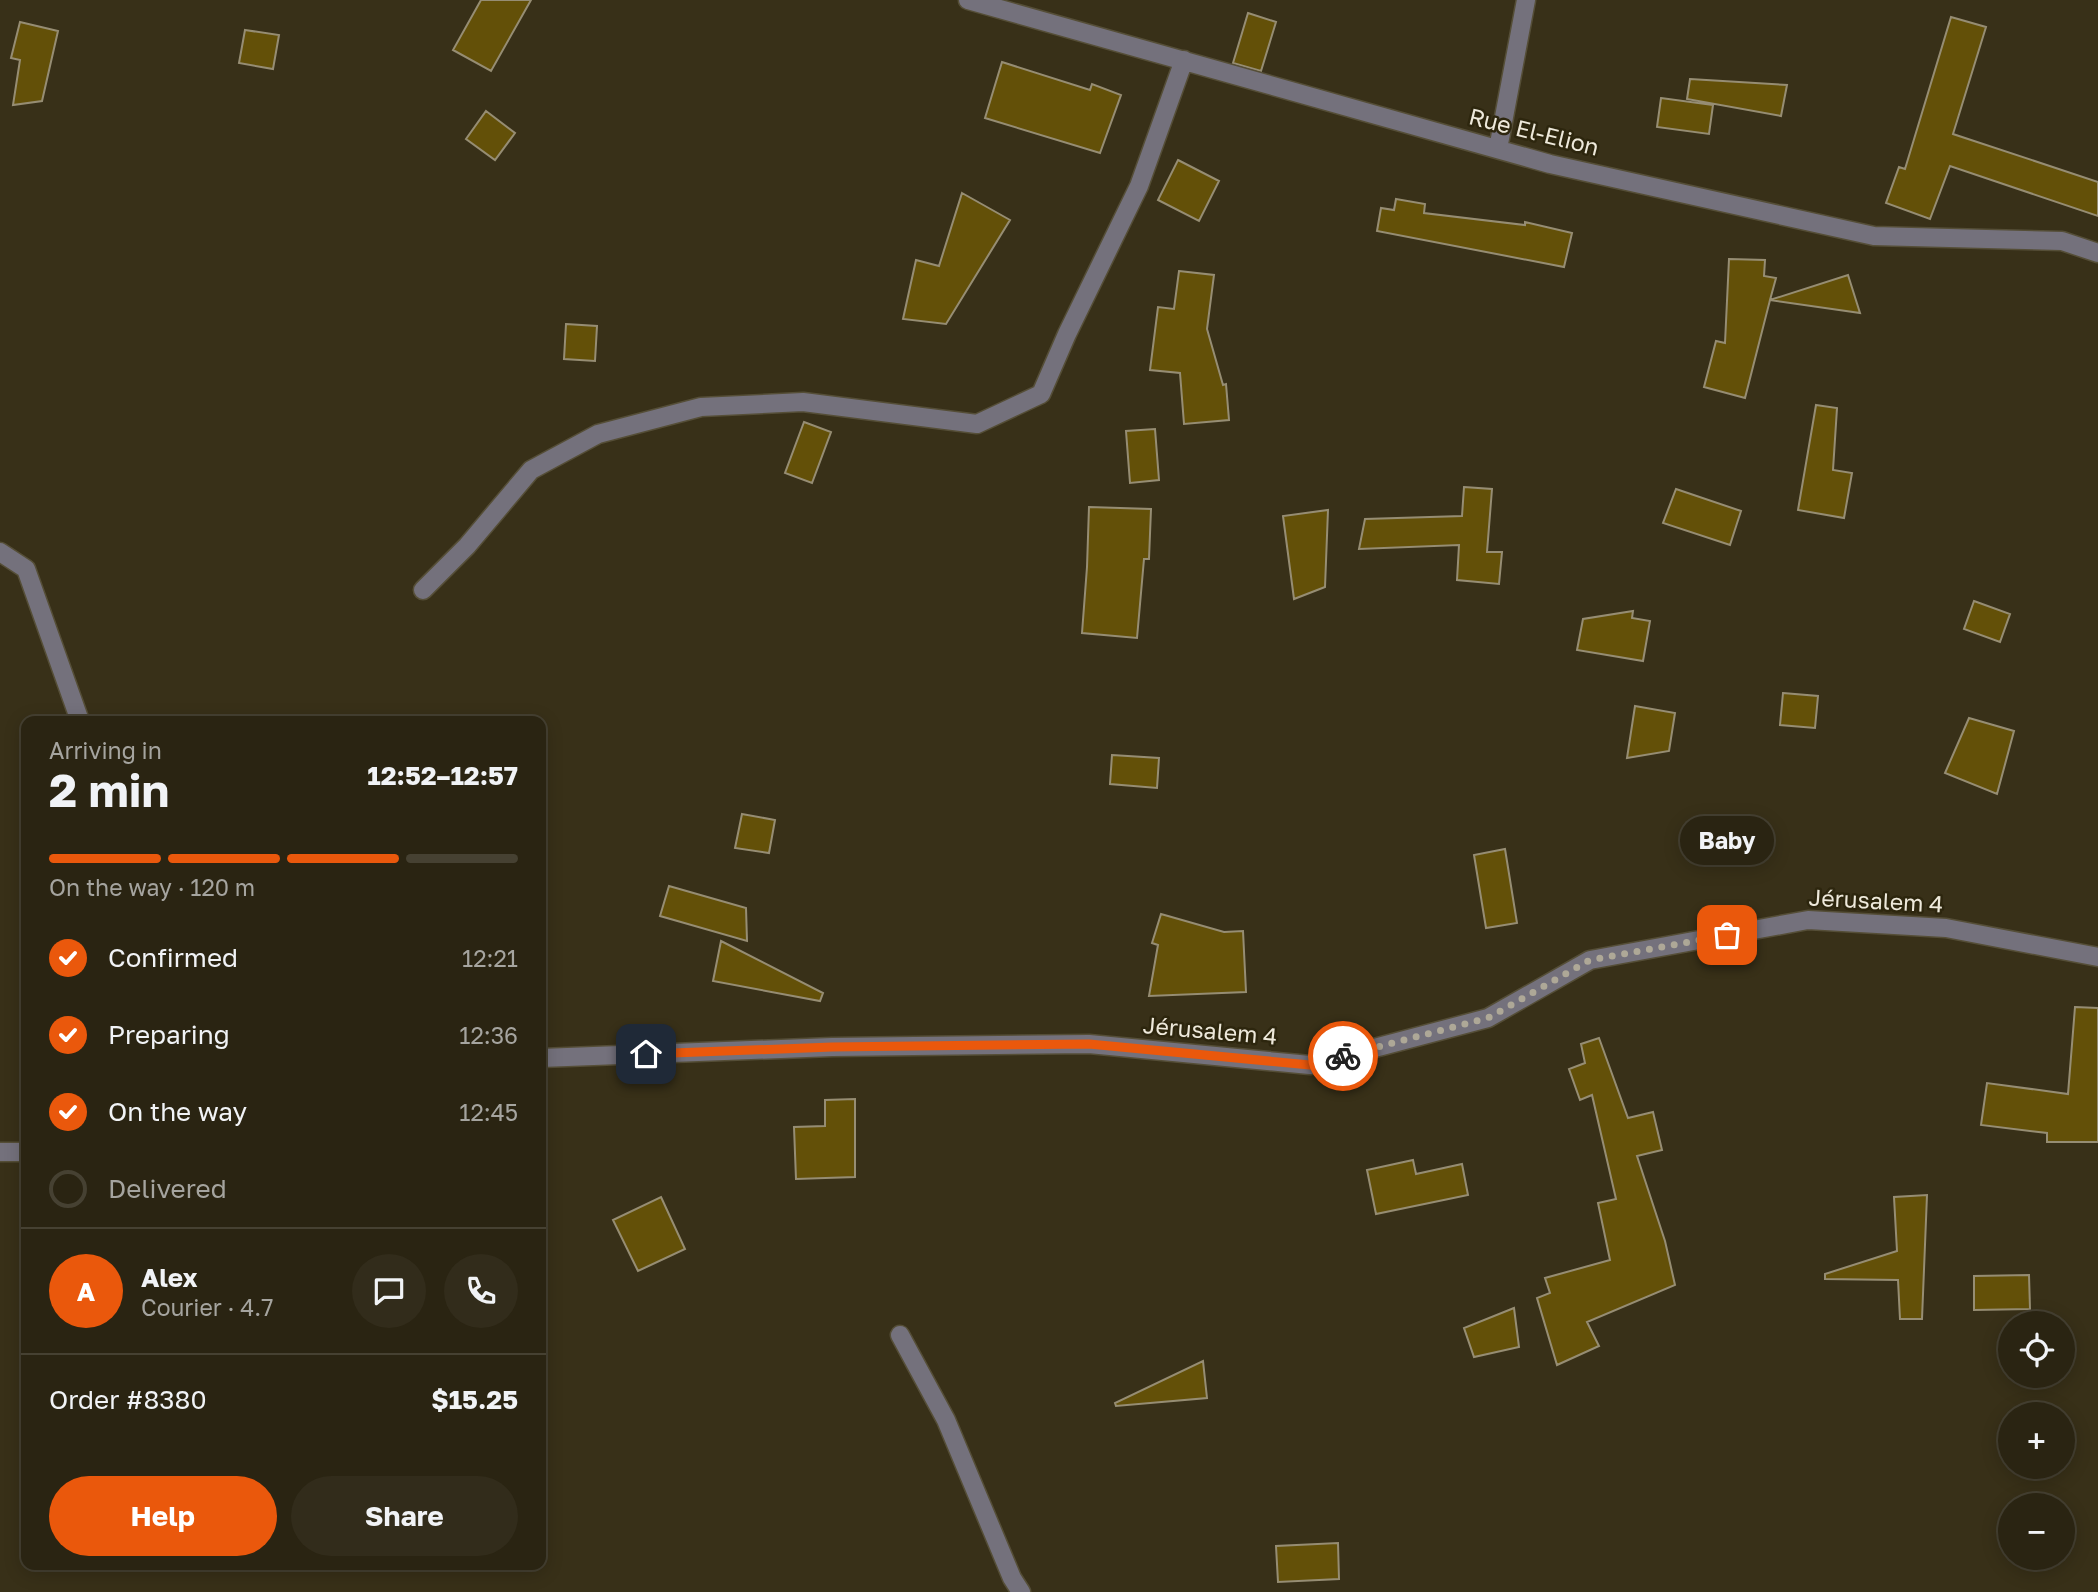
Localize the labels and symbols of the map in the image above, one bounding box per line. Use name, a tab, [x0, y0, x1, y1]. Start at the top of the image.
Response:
street label: Rue El-Elion	[1466, 101, 1602, 161]
callout: Baby	[1680, 816, 1774, 865]
street label: Jérusalem 4	[1808, 882, 1944, 918]
pin	[1697, 905, 1757, 965]
street label: Jérusalem 4	[1142, 1010, 1278, 1050]
courier	[1308, 1021, 1378, 1091]
pin	[616, 1024, 676, 1084]

